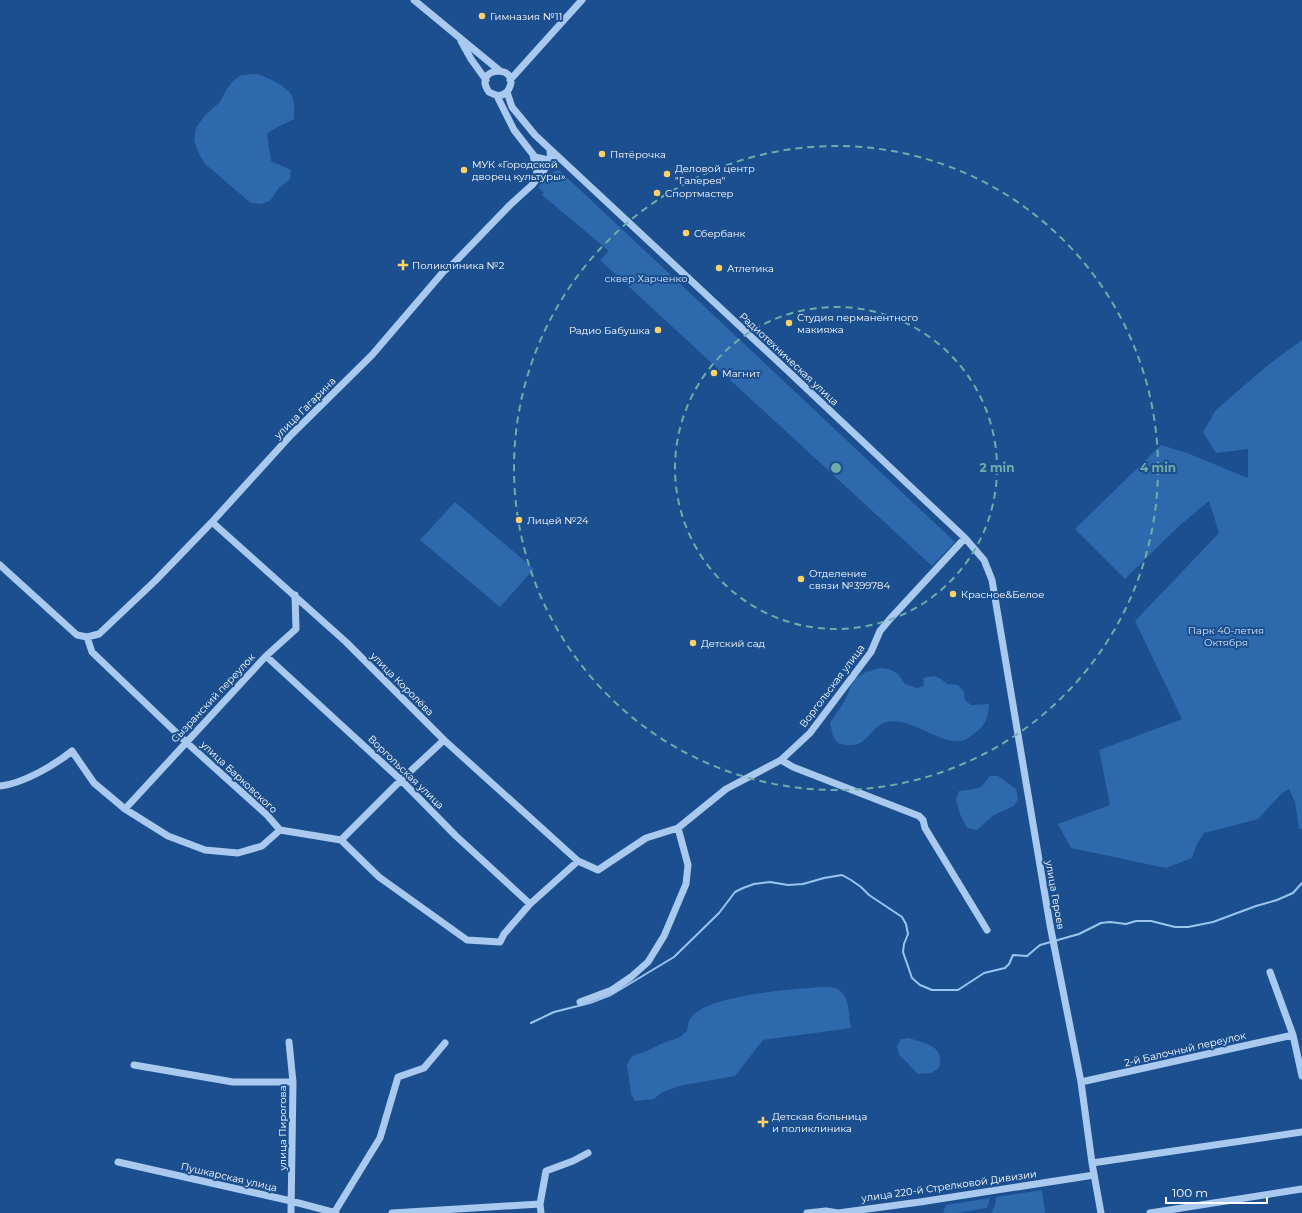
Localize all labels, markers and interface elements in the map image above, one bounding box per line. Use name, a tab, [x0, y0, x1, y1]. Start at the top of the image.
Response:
place label: Гимназия №11	[490, 10, 562, 23]
marker: Гимназия №11	[477, 11, 487, 21]
place label: Пятёрочка	[610, 148, 666, 161]
marker: Пятёрочка	[597, 149, 607, 159]
place label: МУК «Городской дворец культуры»	[472, 158, 566, 183]
place label: Деловой центр "Галерея"	[675, 162, 755, 187]
marker: МУК «Городской дворец культуры»	[459, 165, 469, 175]
marker: Деловой центр "Галерея"	[662, 169, 672, 179]
place label: Спортмастер	[665, 187, 734, 200]
marker: Спортмастер	[652, 188, 662, 198]
place label: Сбербанк	[694, 227, 746, 240]
marker: Сбербанк	[681, 228, 691, 238]
marker: Поликлиника №2	[397, 259, 409, 271]
place label: Поликлиника №2	[412, 259, 505, 272]
place label: Атлетика	[727, 262, 774, 275]
marker: Атлетика	[714, 263, 724, 273]
park label: сквер Харченко	[604, 272, 688, 285]
street label: Радиотехническая улица	[737, 310, 841, 408]
place label: Студия перманентного макияжа	[797, 311, 918, 336]
marker: Студия перманентного макияжа	[784, 318, 794, 328]
place label: Радио Бабушка	[569, 324, 650, 337]
marker: Радио Бабушка	[653, 325, 663, 335]
place label: Магнит	[722, 367, 761, 380]
marker: Магнит	[709, 368, 719, 378]
street label: улица Гагарина	[271, 374, 339, 442]
text: 2 min	[980, 460, 1014, 475]
text: 4 min	[1140, 460, 1176, 475]
centre of rings	[829, 461, 843, 475]
place label: Лицей №24	[527, 514, 589, 527]
marker: Лицей №24	[514, 515, 524, 525]
place label: Отделение связи №399784	[809, 567, 890, 592]
marker: Отделение связи №399784	[796, 574, 806, 584]
place label: Красное&Белое	[961, 588, 1044, 601]
marker: Красное&Белое	[948, 589, 958, 599]
park label: Парк 40-летия Октября	[1188, 624, 1264, 649]
place label: Детский сад	[701, 637, 766, 650]
marker: Детский сад	[688, 638, 698, 648]
street label: Воргольская улица	[797, 642, 867, 730]
street label: улица Королёва	[367, 649, 436, 718]
street label: Сызранский переулок	[168, 651, 258, 745]
street label: Воргольская улица	[365, 732, 447, 812]
street label: улица Барковского	[197, 737, 280, 816]
street label: улица Героев	[1042, 858, 1067, 931]
street label: 2-й Балочный переулок	[1123, 1029, 1247, 1069]
street label: улица Пирогова	[276, 1086, 289, 1171]
place label: Детская больница и поликлиника	[772, 1110, 867, 1135]
marker: Детская больница и поликлиника	[757, 1116, 769, 1128]
street label: Пушкарская улица	[180, 1160, 278, 1194]
street label: улица 220-й Стрелковой Дивизии	[859, 1167, 1038, 1205]
scale bar	[1166, 1179, 1267, 1205]
text: 100 m	[1172, 1185, 1208, 1200]

